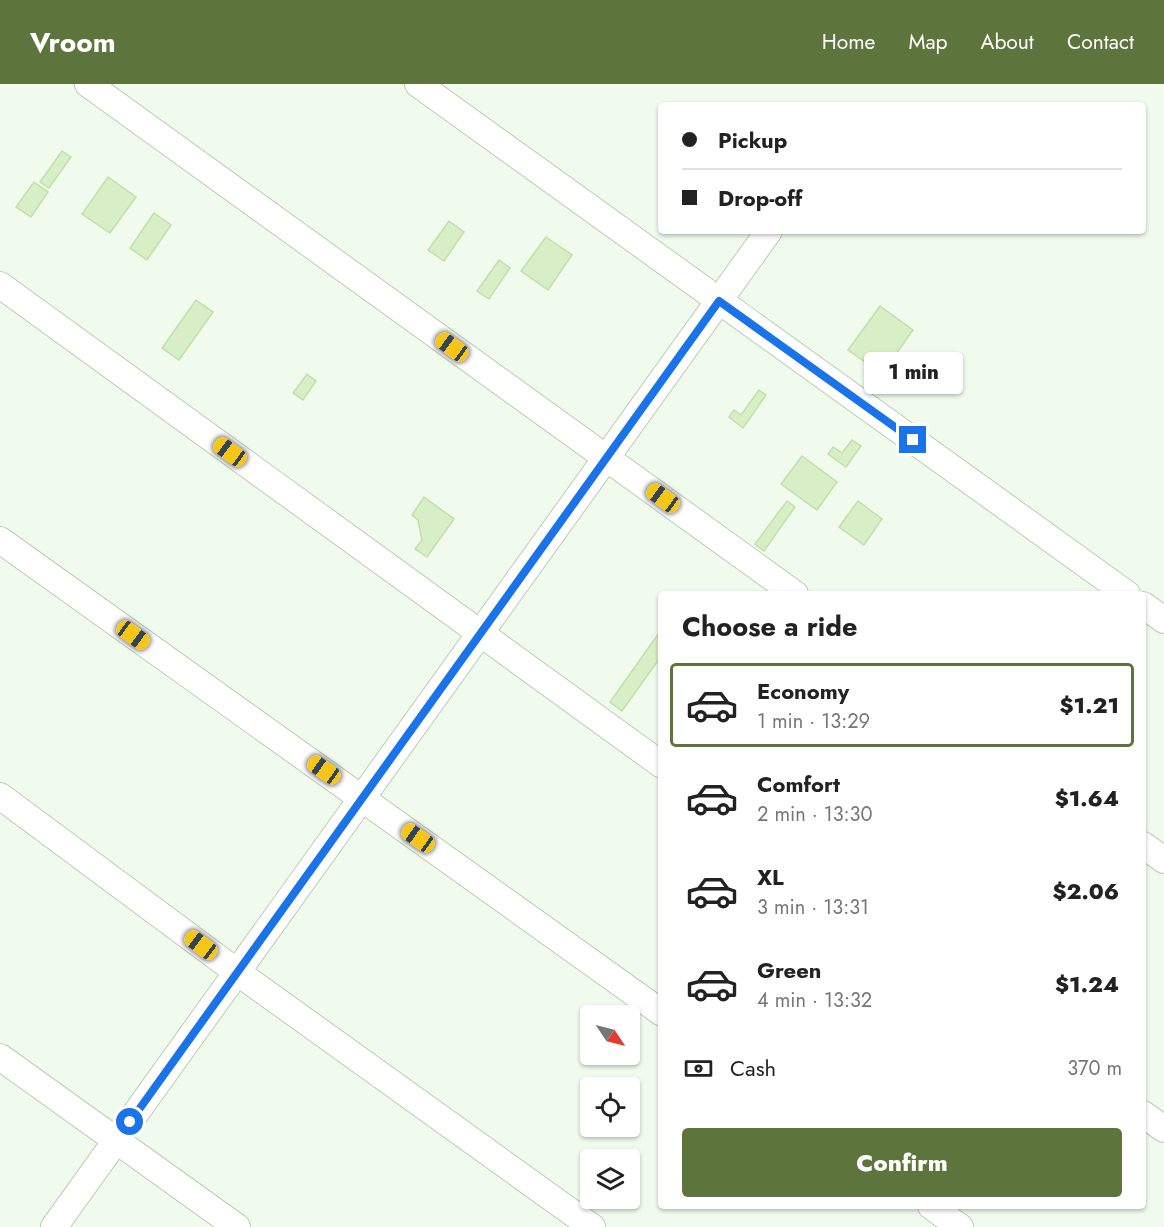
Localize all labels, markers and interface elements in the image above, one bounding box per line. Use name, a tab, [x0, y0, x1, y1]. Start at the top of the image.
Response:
text: Vroom	[30, 22, 116, 63]
text: Home	[822, 27, 875, 57]
text: Map	[908, 27, 948, 57]
text: About	[981, 27, 1034, 57]
text: Contact	[1067, 27, 1134, 57]
text: Pickup	[718, 124, 787, 156]
text: Drop-off	[718, 182, 802, 214]
car	[432, 329, 472, 365]
callout: 1 min	[864, 353, 962, 395]
text: 1 min	[888, 358, 939, 387]
route end	[899, 426, 926, 453]
car	[210, 434, 250, 470]
car	[643, 480, 683, 516]
text: Choose a ride	[682, 607, 857, 646]
car	[113, 617, 153, 653]
text: Economy	[757, 675, 849, 707]
icon: car	[685, 678, 739, 732]
text: $1.21	[1060, 689, 1119, 721]
text: 1 min · 13:29	[757, 707, 870, 736]
car	[304, 752, 344, 788]
text: Comfort	[757, 768, 840, 800]
icon: car	[685, 771, 739, 825]
text: $1.64	[1055, 782, 1119, 814]
text: 2 min · 13:30	[757, 800, 873, 829]
car	[398, 820, 438, 856]
text: XL	[757, 861, 784, 893]
icon: car	[685, 864, 739, 918]
text: $2.06	[1052, 875, 1119, 907]
text: 3 min · 13:31	[757, 893, 869, 922]
car	[181, 927, 221, 963]
text: Green	[757, 954, 821, 986]
icon: car	[685, 957, 739, 1011]
text: $1.24	[1055, 968, 1119, 1000]
text: 4 min · 13:32	[757, 986, 872, 1015]
north arrow	[580, 1005, 640, 1065]
map controls	[580, 1005, 640, 1209]
icon: cash	[682, 1052, 715, 1085]
text: Cash	[730, 1052, 776, 1084]
text: 370 m	[1067, 1054, 1122, 1083]
button: locate	[580, 1077, 640, 1137]
route start	[116, 1108, 143, 1135]
button: Confirm	[682, 1128, 1122, 1197]
button: layers	[580, 1149, 640, 1209]

